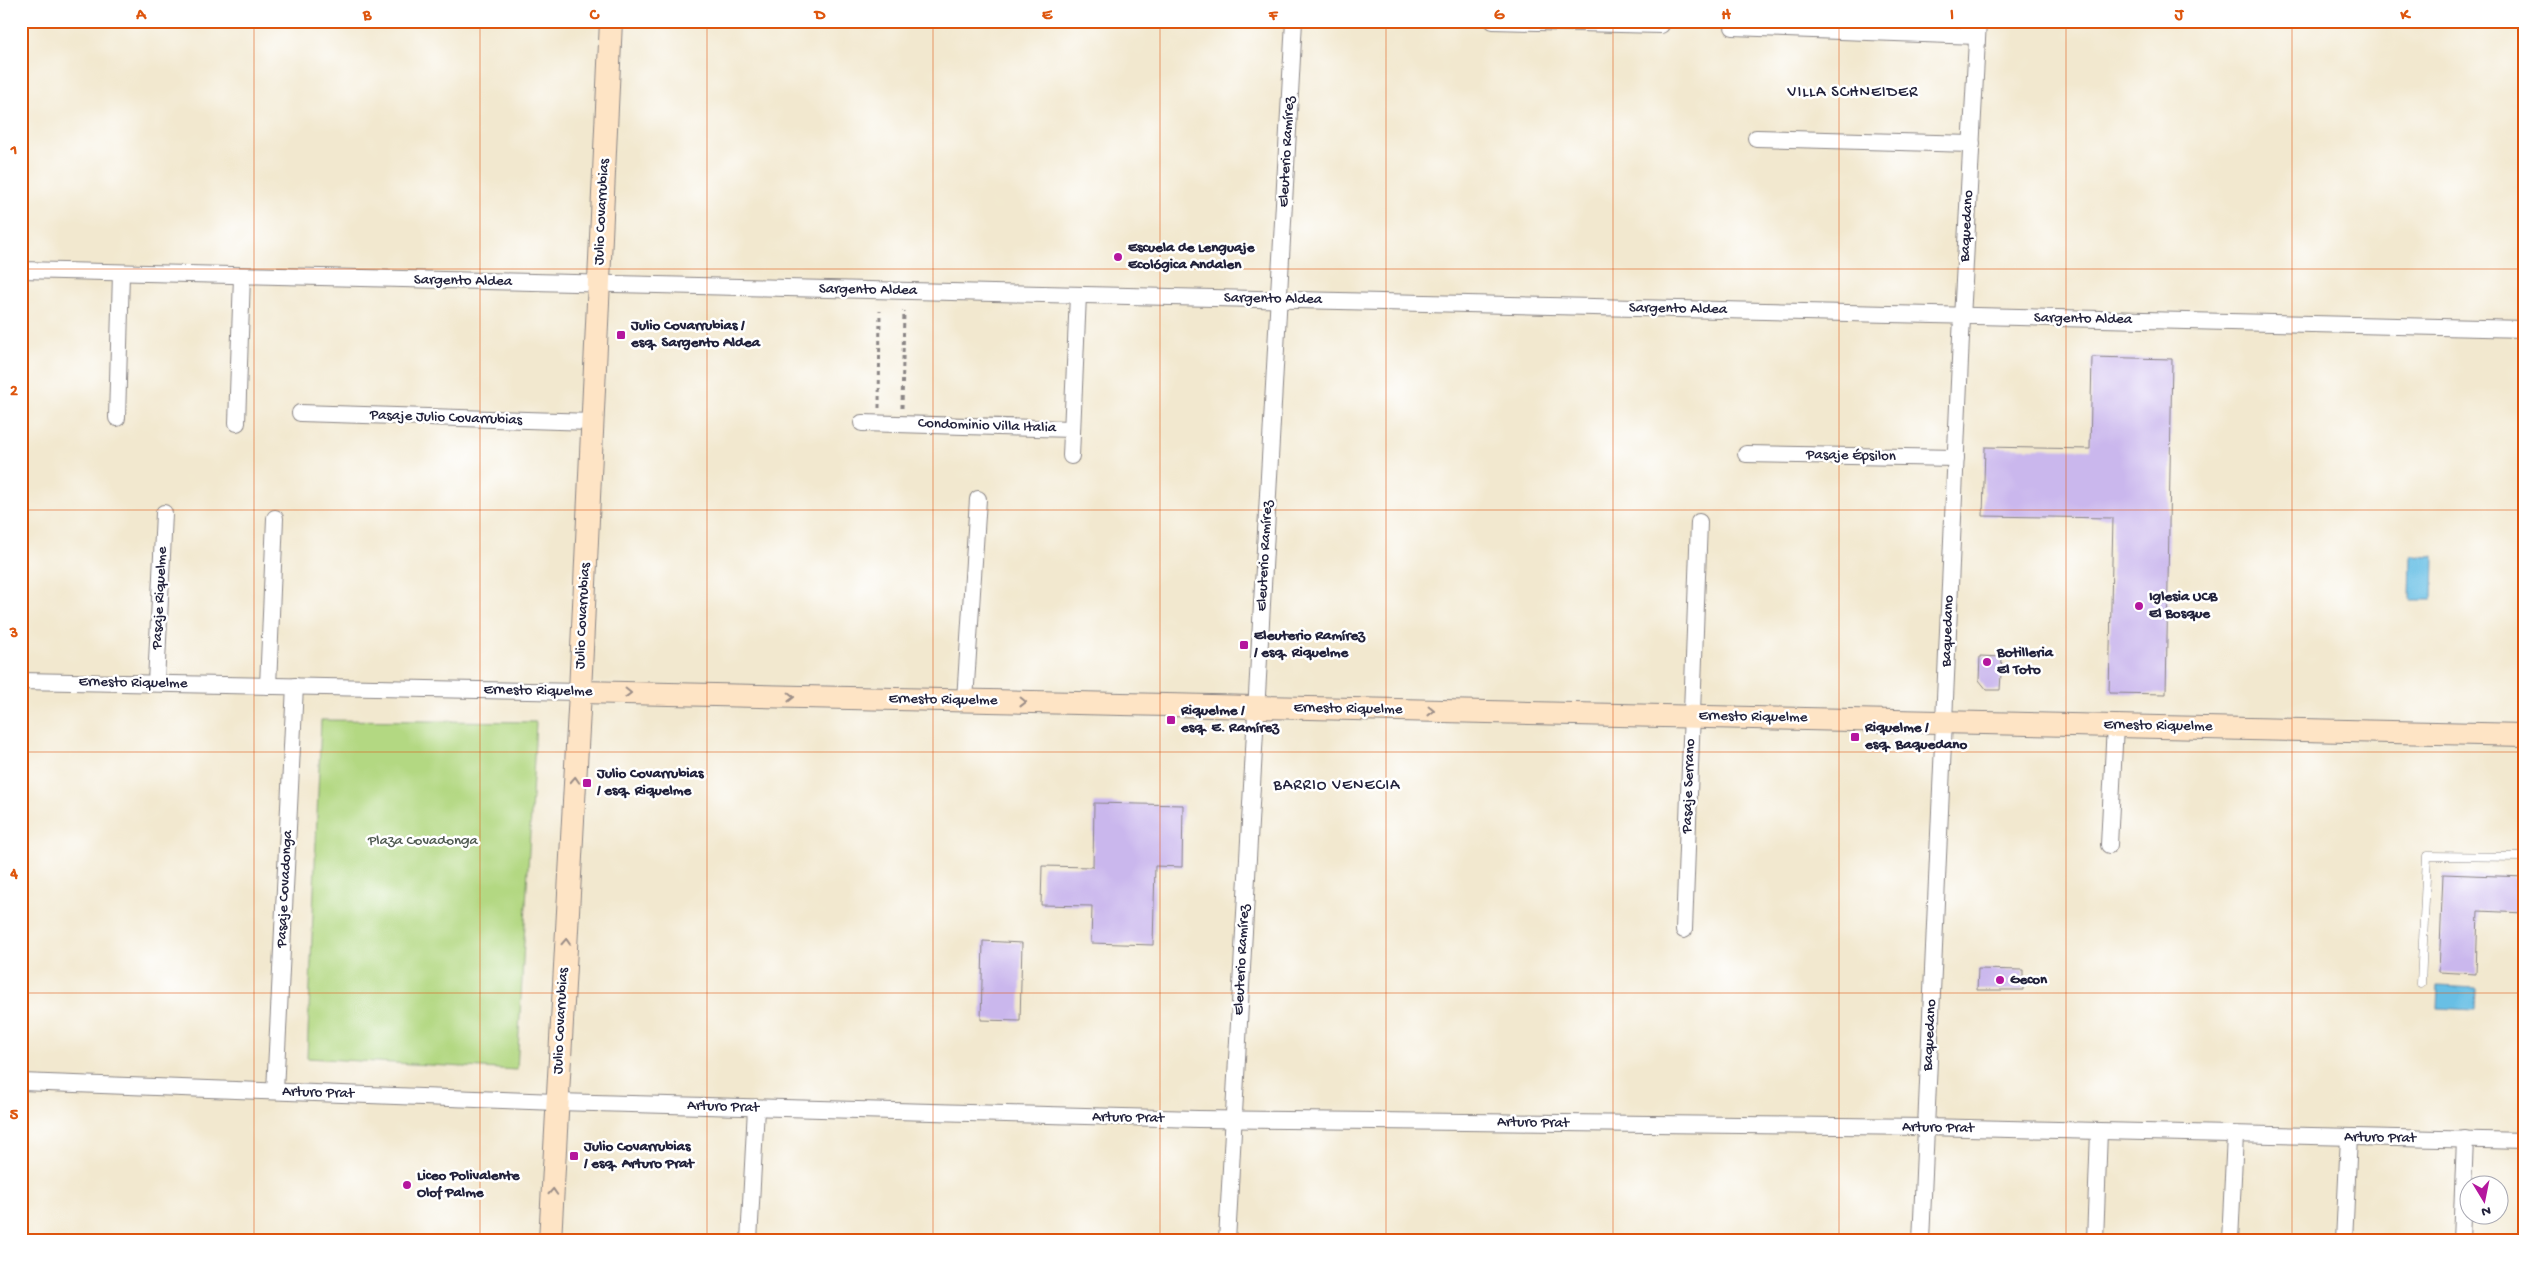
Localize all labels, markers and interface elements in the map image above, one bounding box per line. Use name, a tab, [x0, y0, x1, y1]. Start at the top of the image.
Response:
text: A	[135, 7, 147, 26]
text: B	[362, 7, 372, 26]
text: C	[589, 7, 600, 26]
text: D	[813, 7, 826, 26]
text: E	[1042, 7, 1053, 26]
text: F	[1268, 7, 1279, 26]
text: G	[1494, 7, 1505, 26]
text: H	[1721, 7, 1731, 26]
text: I	[1950, 7, 1954, 26]
text: J	[2174, 7, 2185, 26]
text: K	[2400, 7, 2412, 26]
district label: VILLA SCHNEIDER	[1787, 84, 1918, 103]
street label: Eleuterio Ramírez	[1275, 96, 1299, 208]
text: 1	[10, 142, 17, 161]
street label: Julio Covarrubias	[590, 158, 614, 266]
street label: Baquedano	[1956, 189, 1978, 263]
place label: Escuela de Lenguaje Ecológica Andalen	[1128, 239, 1256, 274]
marker: Escuela de Lenguaje Ecológica Andalen	[1112, 251, 1124, 263]
street label: Sargento Aldea	[414, 271, 513, 291]
street label: Sargento Aldea	[819, 280, 918, 300]
street label: Sargento Aldea	[1224, 289, 1323, 309]
street label: Sargento Aldea	[1629, 299, 1728, 319]
street label: Sargento Aldea	[2034, 309, 2133, 329]
place label: Julio Covarrubias / esq. Sargento Aldea	[630, 317, 761, 352]
marker: Julio Covarrubias / esq. Sargento Aldea	[615, 329, 627, 341]
text: 2	[10, 383, 18, 402]
street label: Pasaje Julio Covarrubias	[368, 406, 523, 430]
street label: Condominio Villa Italia	[918, 415, 1057, 437]
street label: Pasaje Épsilon	[1805, 446, 1896, 466]
street label: Eleuterio Ramírez	[1253, 500, 1277, 612]
street label: Pasaje Riquelme	[148, 546, 172, 651]
street label: Julio Covarrubias	[571, 562, 595, 670]
place label: Iglesia UCB El Bosque	[2149, 588, 2219, 623]
street label: Baquedano	[1938, 595, 1958, 668]
marker: Iglesia UCB El Bosque	[2133, 600, 2145, 612]
text: 3	[9, 625, 18, 644]
place label: Eleuterio Ramírez / esq. Riquelme	[1253, 627, 1366, 662]
marker: Eleuterio Ramírez / esq. Riquelme	[1238, 639, 1250, 651]
place label: Botilleria El Toto	[1996, 644, 2054, 679]
marker: Botilleria El Toto	[1981, 656, 1993, 668]
street label: Ernesto Riquelme	[78, 673, 188, 693]
street label: Ernesto Riquelme	[483, 681, 593, 701]
one-way arrow	[625, 688, 633, 698]
street label: Ernesto Riquelme	[888, 690, 998, 710]
one-way arrow	[787, 691, 795, 702]
one-way arrow	[1019, 696, 1027, 707]
street label: Ernesto Riquelme	[1293, 699, 1403, 719]
place label: Riquelme / esq. E. Ramírez	[1180, 702, 1280, 737]
one-way arrow	[1427, 705, 1435, 716]
street label: Ernesto Riquelme	[1698, 707, 1808, 727]
marker: Riquelme / esq. E. Ramírez	[1165, 714, 1177, 726]
street label: Ernesto Riquelme	[2103, 716, 2213, 736]
place label: Riquelme / esq. Baquedano	[1864, 719, 1967, 754]
marker: Riquelme / esq. Baquedano	[1849, 731, 1861, 743]
street label: Pasaje Serrano	[1678, 738, 1700, 835]
place label: Julio Covarrubias / esq. Riquelme	[596, 765, 705, 800]
one-way arrow	[569, 776, 580, 784]
marker: Julio Covarrubias / esq. Riquelme	[581, 777, 593, 789]
district label: BARRIO VENECIA	[1273, 777, 1401, 796]
street label: Pasaje Covadonga	[273, 829, 297, 949]
park label: Plaza Covadonga	[367, 832, 479, 850]
text: 4	[9, 866, 18, 885]
street label: Eleuterio Ramírez	[1230, 904, 1254, 1016]
one-way arrow	[560, 938, 571, 946]
street label: Julio Covarrubias	[549, 967, 573, 1075]
place label: Gecon	[2010, 971, 2048, 989]
marker: Gecon	[1994, 974, 2006, 986]
street label: Baquedano	[1919, 998, 1941, 1072]
street label: Arturo Prat	[282, 1083, 356, 1103]
street label: Arturo Prat	[687, 1097, 761, 1117]
text: 5	[10, 1107, 19, 1126]
street label: Arturo Prat	[1092, 1108, 1166, 1128]
street label: Arturo Prat	[1497, 1113, 1571, 1133]
street label: Arturo Prat	[1902, 1118, 1976, 1138]
street label: Arturo Prat	[2344, 1128, 2418, 1148]
place label: Julio Covarrubias / esq. Arturo Prat	[583, 1138, 696, 1173]
marker: Julio Covarrubias / esq. Arturo Prat	[568, 1150, 580, 1162]
place label: Liceo Polivalente Olof Palme	[417, 1167, 521, 1202]
north arrow	[2458, 1174, 2508, 1224]
marker: Liceo Polivalente Olof Palme	[401, 1179, 413, 1191]
one-way arrow	[547, 1188, 558, 1196]
text: N	[2480, 1201, 2492, 1220]

